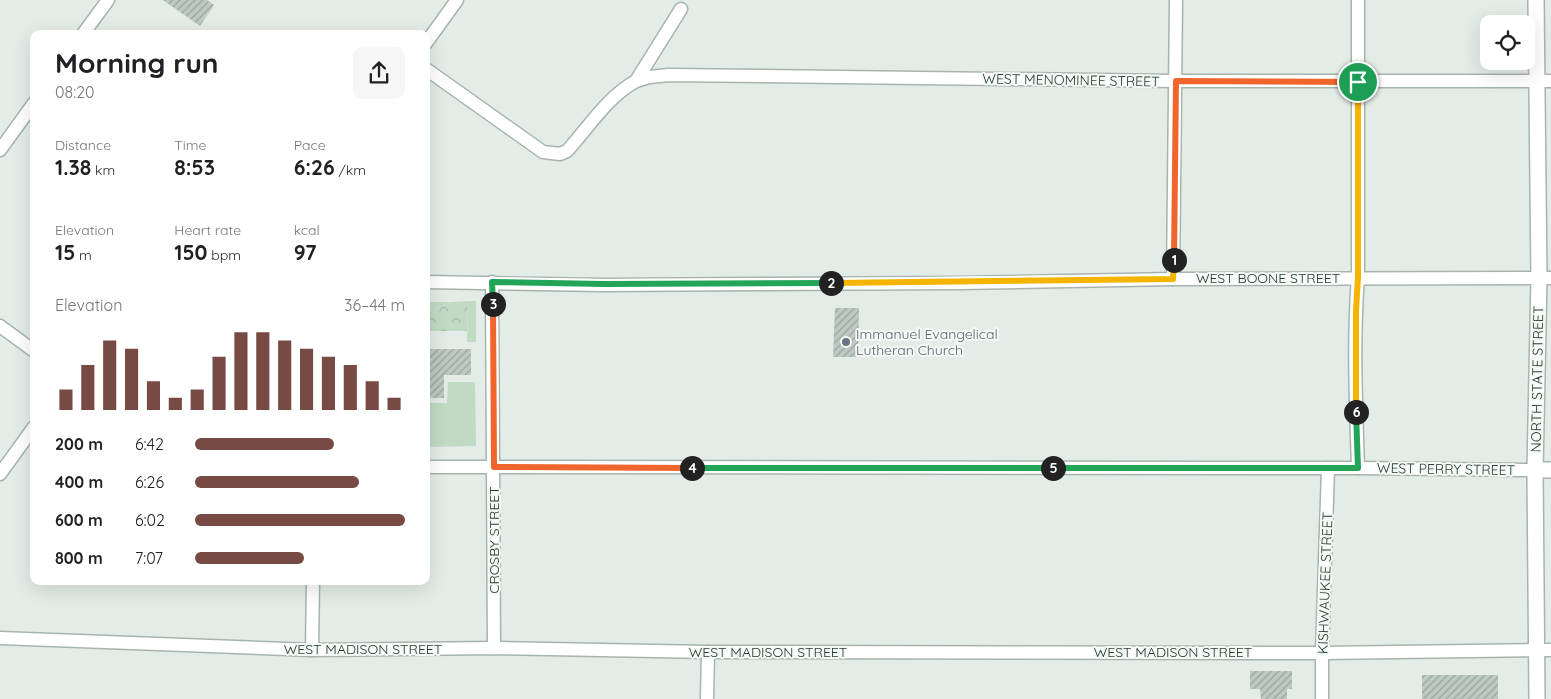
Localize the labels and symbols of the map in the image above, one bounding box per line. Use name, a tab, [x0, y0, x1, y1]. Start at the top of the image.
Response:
pin	[1337, 61, 1379, 103]
street label: WEST MENOMINEE STREET	[982, 69, 1160, 91]
pin: 1	[1162, 248, 1186, 272]
street label: WEST BOONE STREET	[1196, 269, 1340, 287]
pin: 2	[818, 270, 844, 296]
pin: 3	[480, 292, 506, 316]
street label: NORTH STATE STREET	[1527, 305, 1547, 453]
place label: Immanuel Evangelical Lutheran Church	[856, 325, 998, 359]
marker: Immanuel Evangelical Lutheran Church	[840, 336, 852, 348]
pin: 6	[1344, 400, 1368, 424]
pin: 4	[680, 456, 704, 480]
pin: 5	[1040, 456, 1066, 480]
street label: WEST PERRY STREET	[1377, 459, 1515, 479]
street label: CROSBY STREET	[485, 486, 503, 594]
street label: KISHWAUKEE STREET	[1314, 512, 1336, 654]
street label: WEST MADISON STREET	[284, 640, 442, 658]
street label: WEST MADISON STREET	[689, 643, 847, 661]
street label: WEST MADISON STREET	[1094, 643, 1252, 661]

